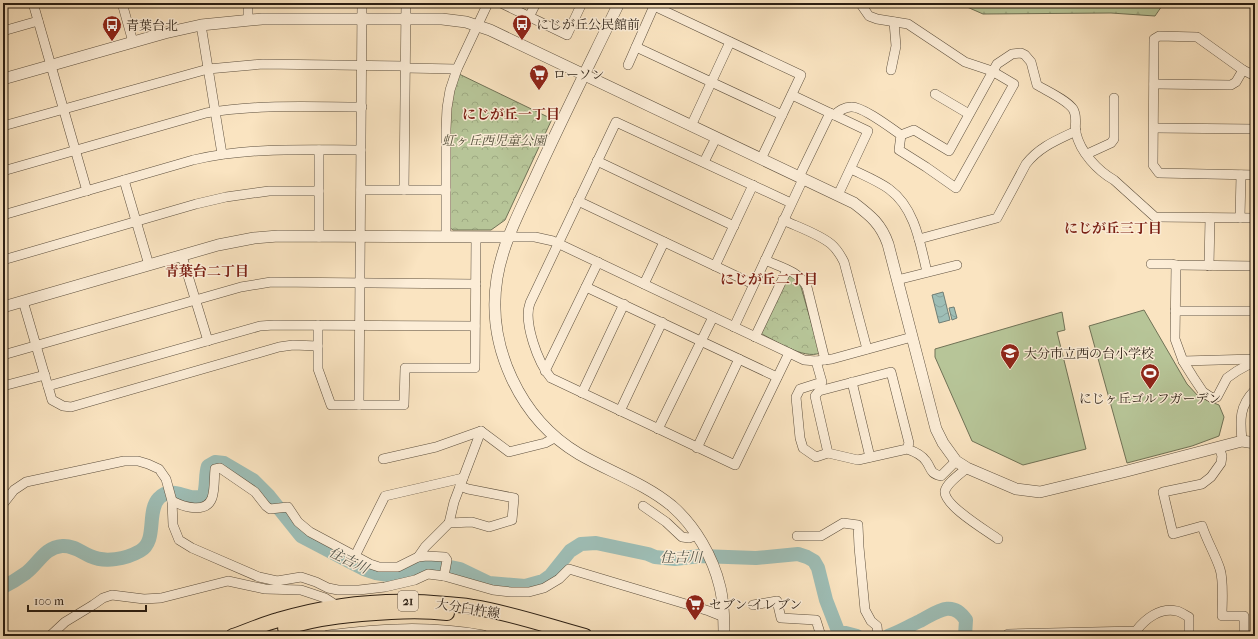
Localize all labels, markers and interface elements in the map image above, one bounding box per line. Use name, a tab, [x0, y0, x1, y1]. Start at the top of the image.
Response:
bus stop icon: にじが丘公民館前	[511, 13, 533, 41]
bus stop icon: 青葉台北	[101, 14, 123, 42]
place label: にじが丘公民館前	[536, 17, 640, 32]
place label: 青葉台北	[126, 18, 178, 33]
supermarket icon: ローソン	[528, 63, 550, 91]
place label: ローソン	[553, 67, 604, 82]
district label: にじが丘一丁目	[462, 106, 560, 123]
park label: 虹ヶ丘西児童公園	[442, 133, 548, 148]
district label: にじが丘三丁目	[1064, 220, 1162, 237]
district label: 青葉台二丁目	[165, 263, 249, 280]
district label: にじが丘二丁目	[720, 271, 818, 288]
school or university icon: 大分市立西の台小学校	[999, 342, 1021, 370]
place label: 大分市立西の台小学校	[1024, 346, 1154, 361]
sports icon: にじヶ丘ゴルフガーデン	[1139, 362, 1161, 390]
place label: にじヶ丘ゴルフガーデン	[1079, 391, 1221, 406]
water label: 住吉川	[326, 544, 373, 578]
water label: 住吉川	[660, 549, 704, 566]
scale bar	[28, 587, 146, 613]
road number: 21	[398, 591, 418, 611]
supermarket icon: セブン-イレブン	[684, 593, 706, 621]
text: 100 m	[34, 594, 64, 608]
street label: 大分臼杵線	[435, 596, 501, 621]
place label: セブン-イレブン	[709, 597, 802, 612]

